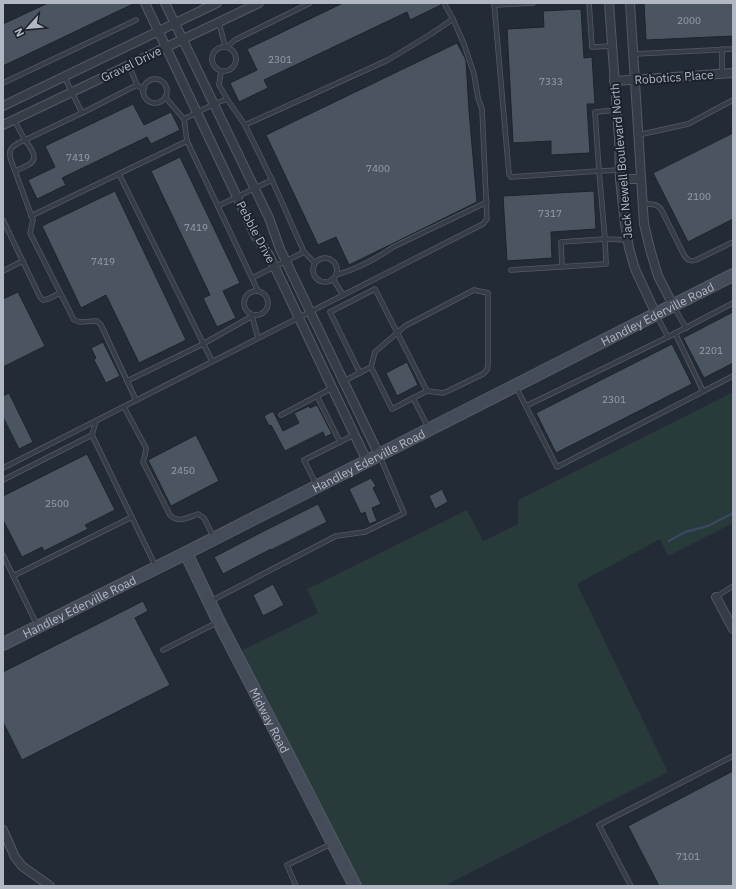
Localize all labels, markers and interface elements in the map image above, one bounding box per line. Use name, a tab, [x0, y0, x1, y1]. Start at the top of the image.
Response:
north arrow	[8, 8, 48, 48]
house number: 2000	[677, 14, 701, 27]
text: N	[11, 26, 27, 39]
street label: Gravel Drive	[98, 43, 164, 85]
house number: 2301	[268, 53, 292, 66]
street label: Robotics Place	[634, 67, 714, 87]
house number: 7333	[539, 75, 563, 88]
street label: Jack Newell Boulevard North	[607, 83, 635, 239]
house number: 7419	[66, 151, 90, 164]
house number: 7400	[366, 162, 390, 175]
house number: 2100	[687, 190, 711, 203]
street label: Pebble Drive	[233, 198, 279, 266]
house number: 7317	[538, 207, 562, 220]
house number: 7419	[184, 221, 208, 234]
house number: 7419	[91, 255, 115, 268]
street label: Handley Ederville Road	[598, 279, 716, 348]
house number: 2201	[699, 344, 723, 357]
house number: 2301	[602, 393, 626, 406]
street label: Handley Ederville Road	[309, 425, 427, 495]
house number: 2450	[171, 464, 195, 477]
house number: 2500	[45, 497, 69, 510]
street label: Handley Ederville Road	[20, 572, 138, 641]
street label: Midway Road	[247, 685, 293, 755]
house number: 7101	[676, 850, 700, 863]

